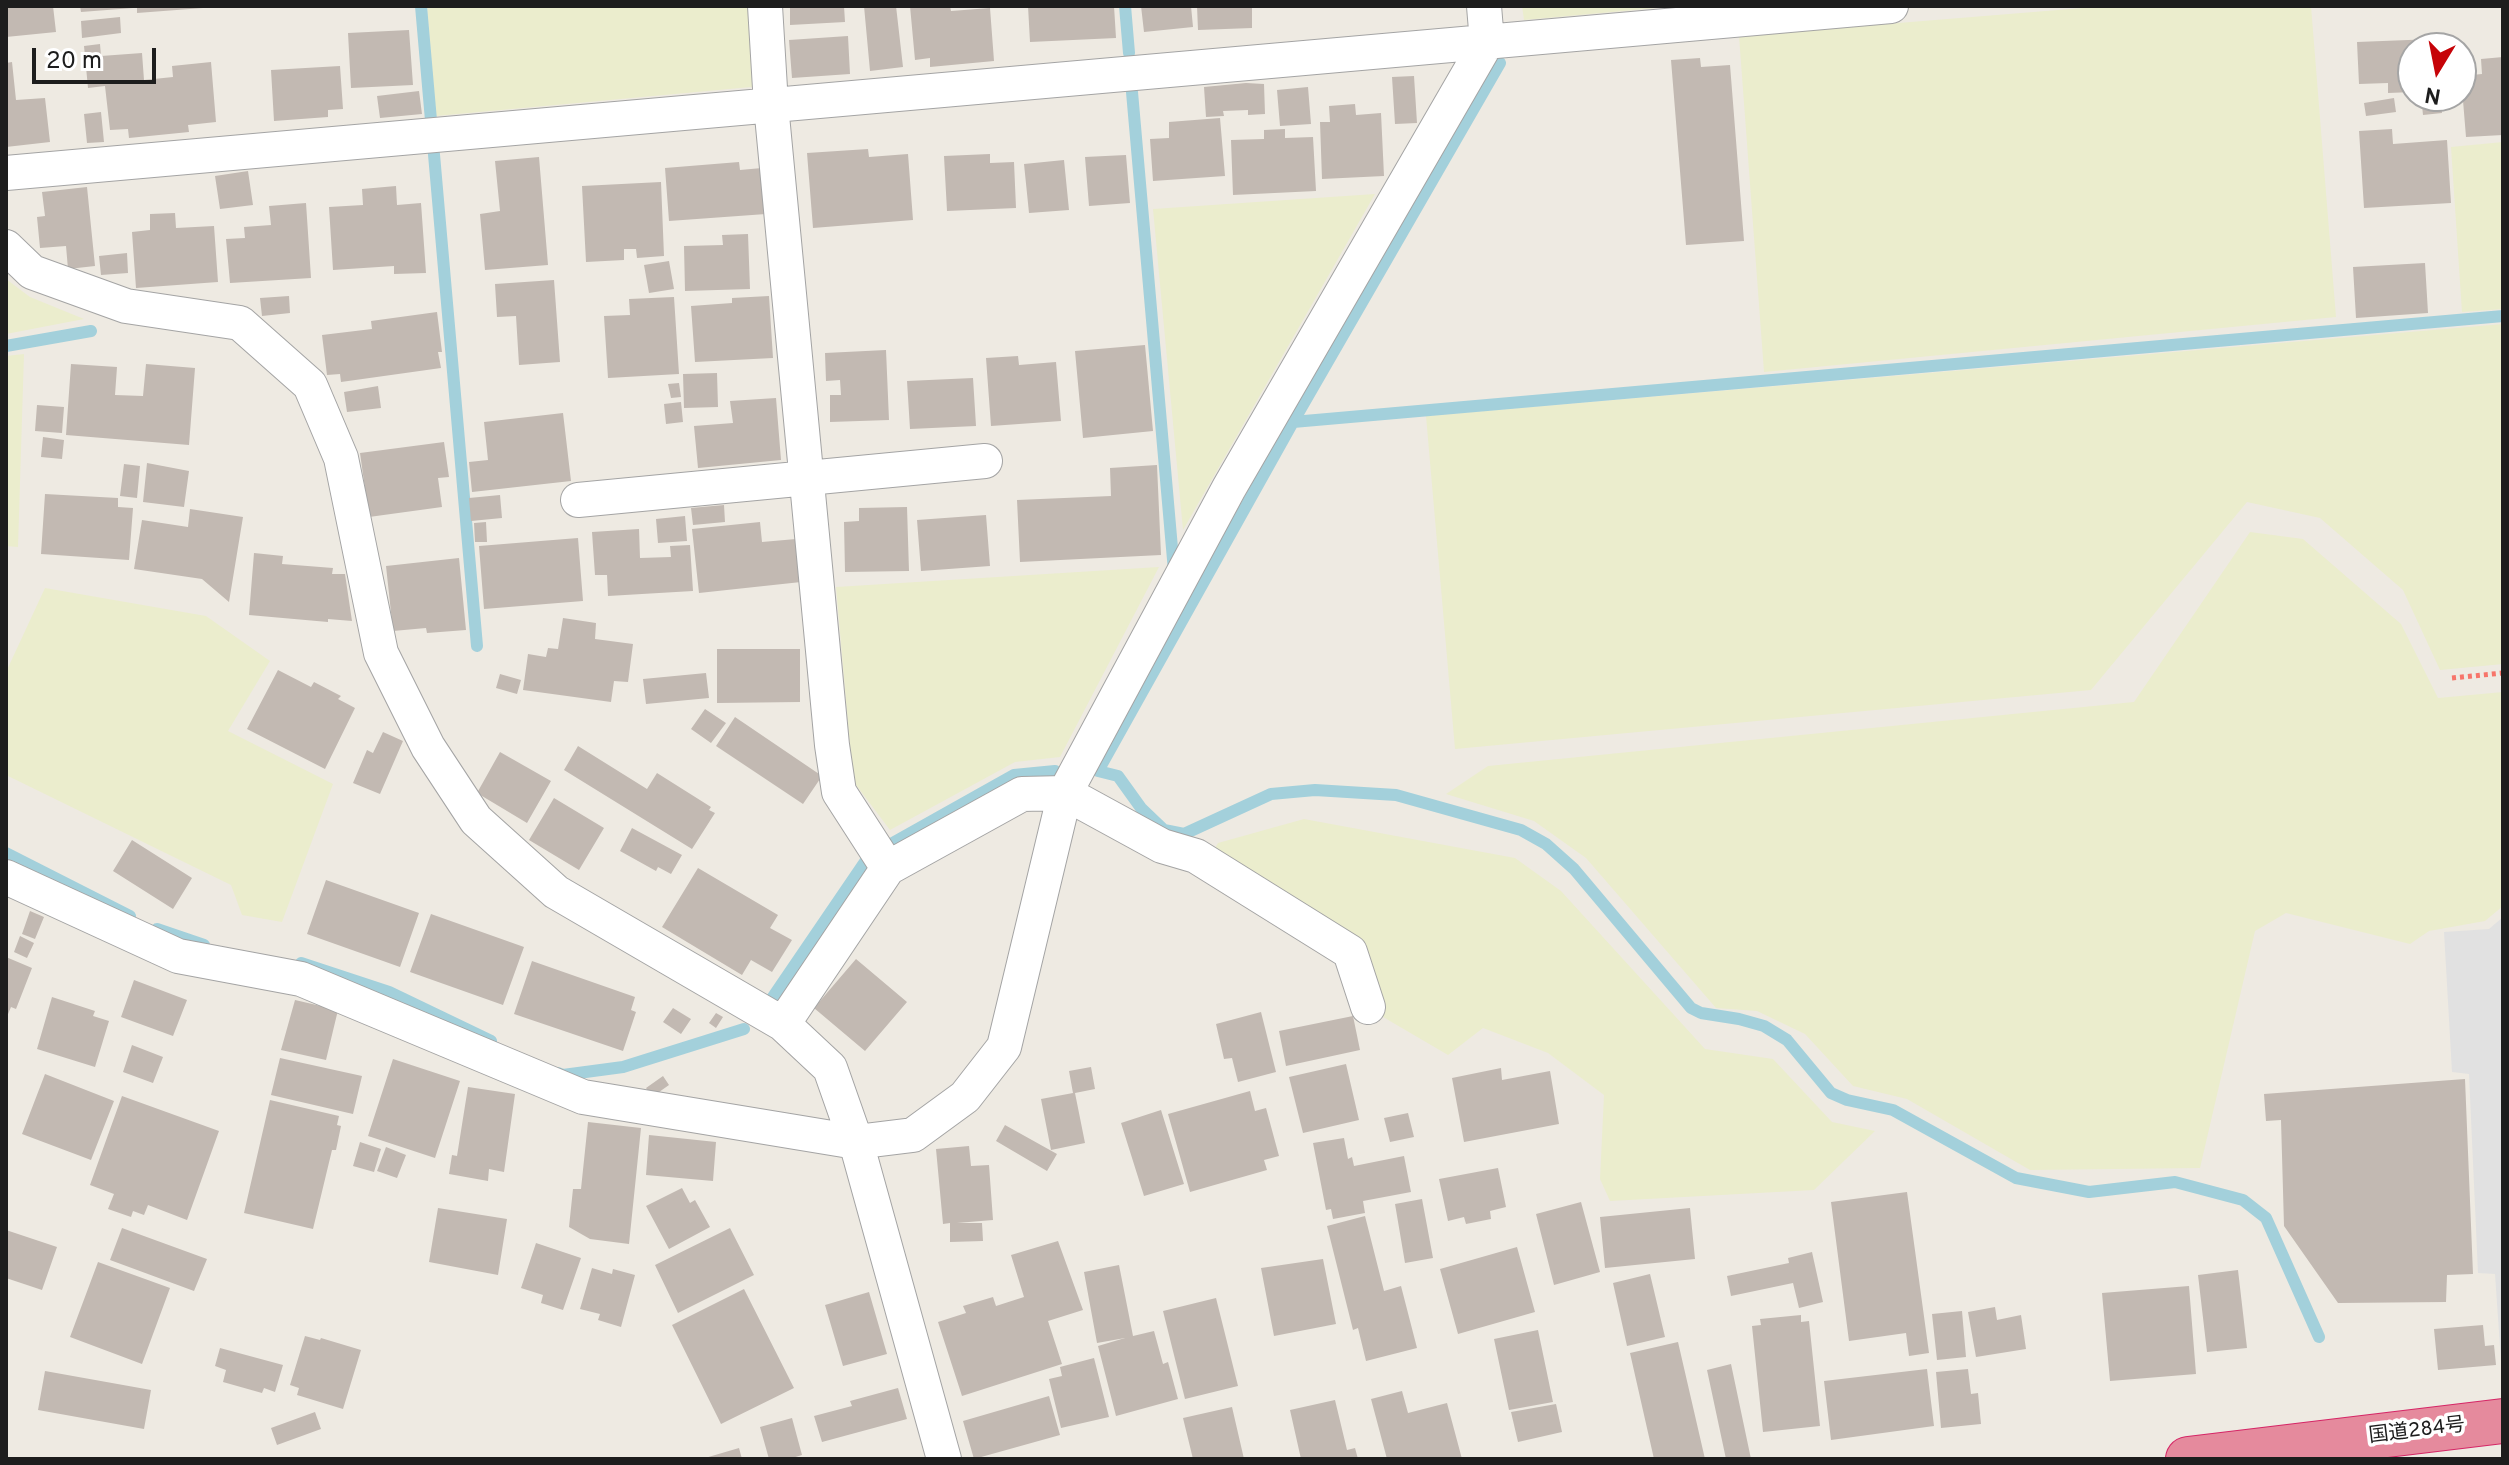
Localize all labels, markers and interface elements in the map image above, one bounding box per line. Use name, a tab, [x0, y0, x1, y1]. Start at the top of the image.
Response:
scale bar	[36, 32, 160, 82]
north arrow	[2397, 32, 2477, 112]
text: 20 m	[46, 47, 102, 77]
text: N	[2423, 79, 2443, 109]
street label: 国道284号	[2367, 1414, 2467, 1450]

